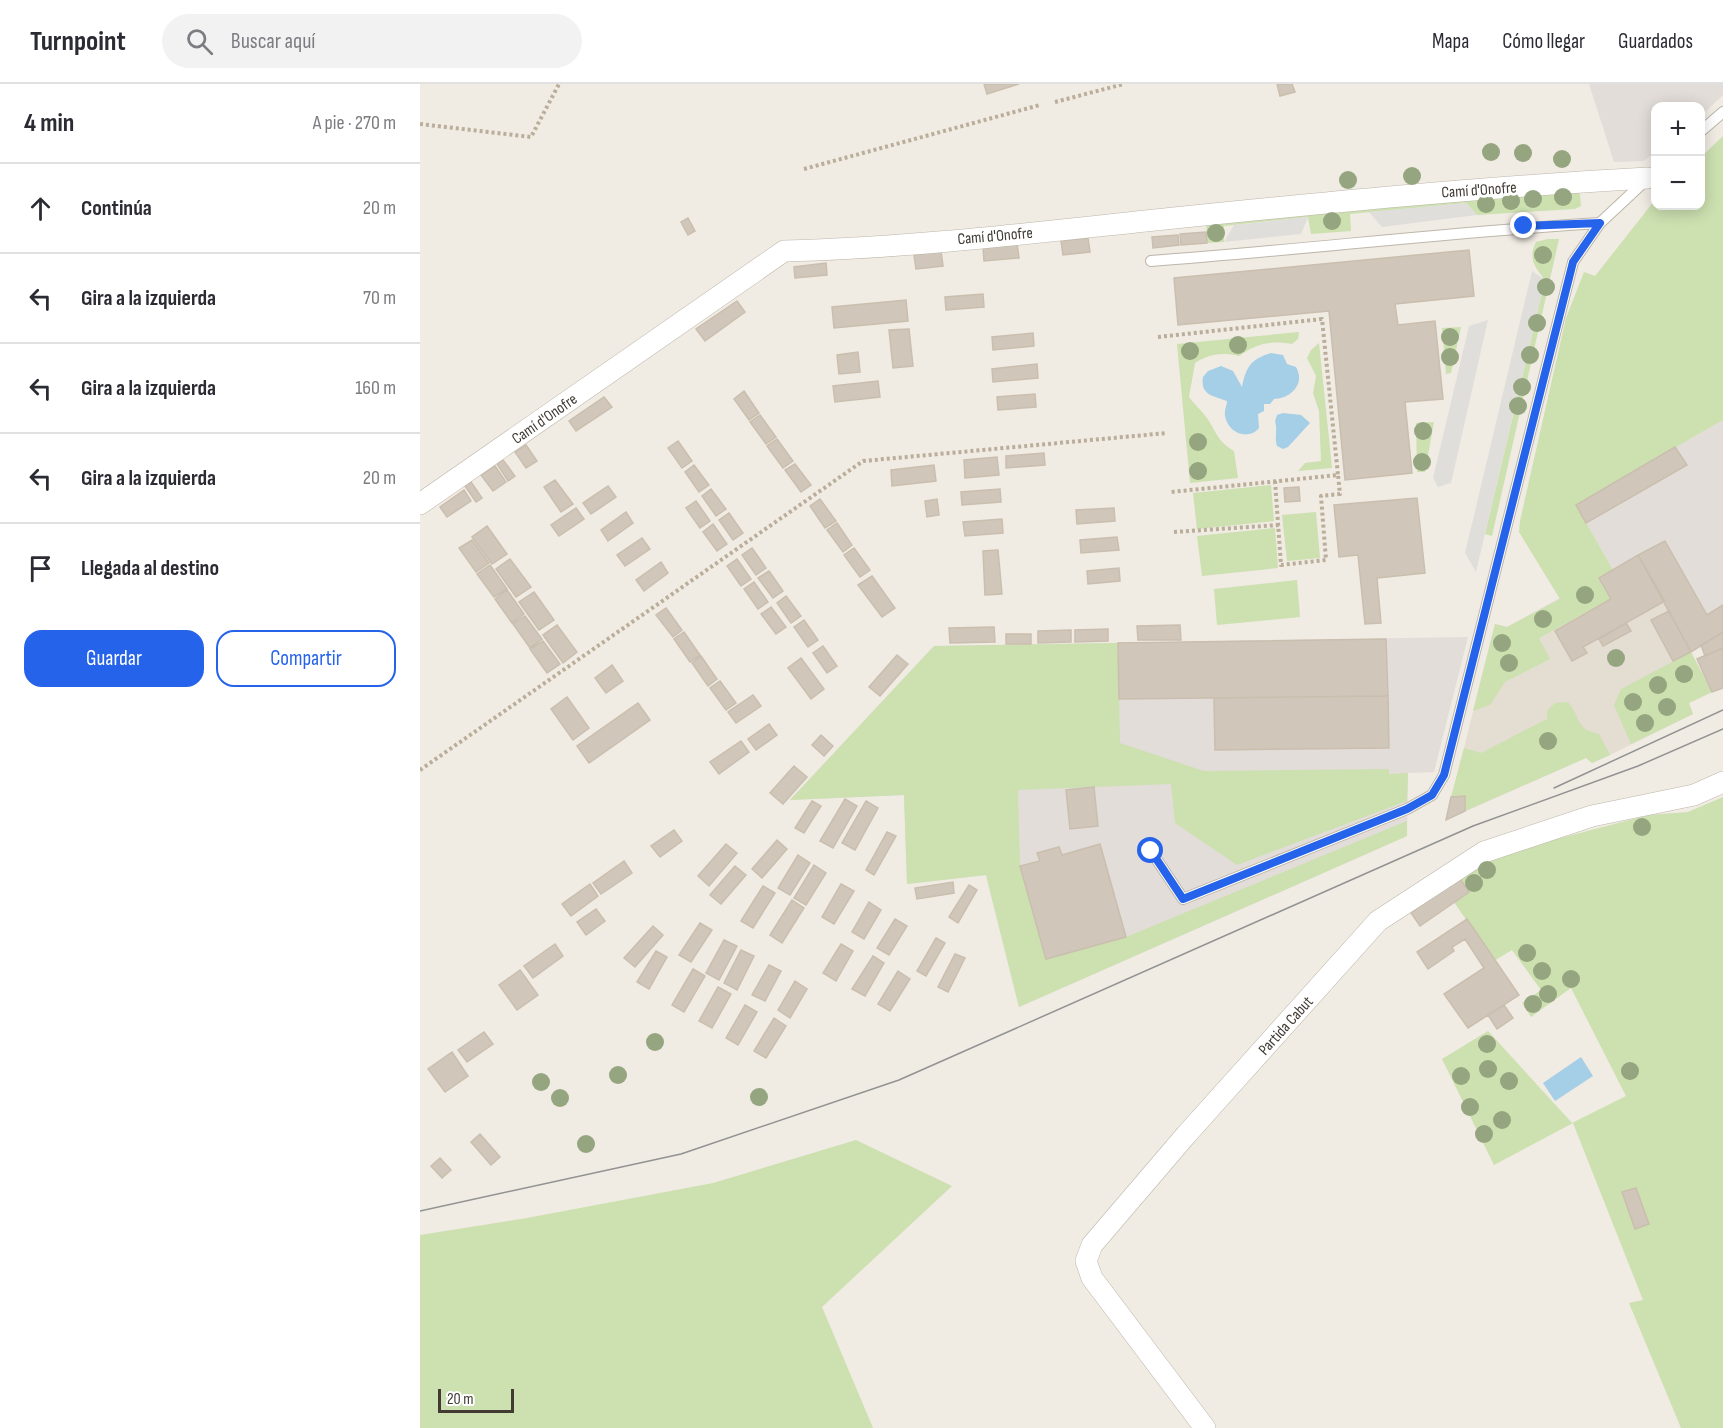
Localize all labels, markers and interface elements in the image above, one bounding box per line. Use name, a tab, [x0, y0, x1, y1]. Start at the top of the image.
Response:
search box	[162, 14, 582, 68]
text: Turnpoint	[30, 25, 126, 58]
icon: search	[183, 25, 216, 58]
text: Buscar aquí	[231, 28, 315, 55]
text: Mapa	[1432, 29, 1469, 54]
text: Cómo llegar	[1502, 29, 1585, 54]
text: Guardados	[1618, 29, 1693, 54]
map controls	[1651, 102, 1705, 210]
button: +	[1651, 102, 1705, 156]
text: 4 min	[24, 108, 74, 139]
text: A pie · 270 m	[313, 111, 396, 135]
button: −	[1651, 156, 1705, 210]
street label: Camí d'Onofre	[1441, 178, 1517, 203]
icon: ahead	[24, 192, 57, 225]
text: Continúa	[81, 195, 152, 222]
text: 20 m	[363, 196, 396, 220]
route end	[1510, 212, 1536, 238]
street label: Camí d'Onofre	[957, 224, 1033, 249]
icon: left	[24, 282, 57, 315]
text: Gira a la izquierda	[81, 285, 216, 312]
text: 70 m	[363, 286, 396, 310]
icon: left	[24, 372, 57, 405]
text: Gira a la izquierda	[81, 375, 216, 402]
text: 160 m	[355, 376, 396, 400]
street label: Camí d'Onofre	[509, 390, 581, 449]
icon: left	[24, 462, 57, 495]
text: Gira a la izquierda	[81, 465, 216, 492]
text: 20 m	[363, 466, 396, 490]
icon: arrive	[24, 552, 57, 585]
text: Llegada al destino	[81, 555, 219, 582]
button: Guardar	[24, 630, 204, 687]
button: Compartir	[216, 630, 396, 687]
route start	[1137, 837, 1163, 863]
street label: Partida Cabut	[1255, 993, 1318, 1059]
scale bar	[438, 1386, 514, 1414]
text: 20 m	[447, 1390, 474, 1409]

